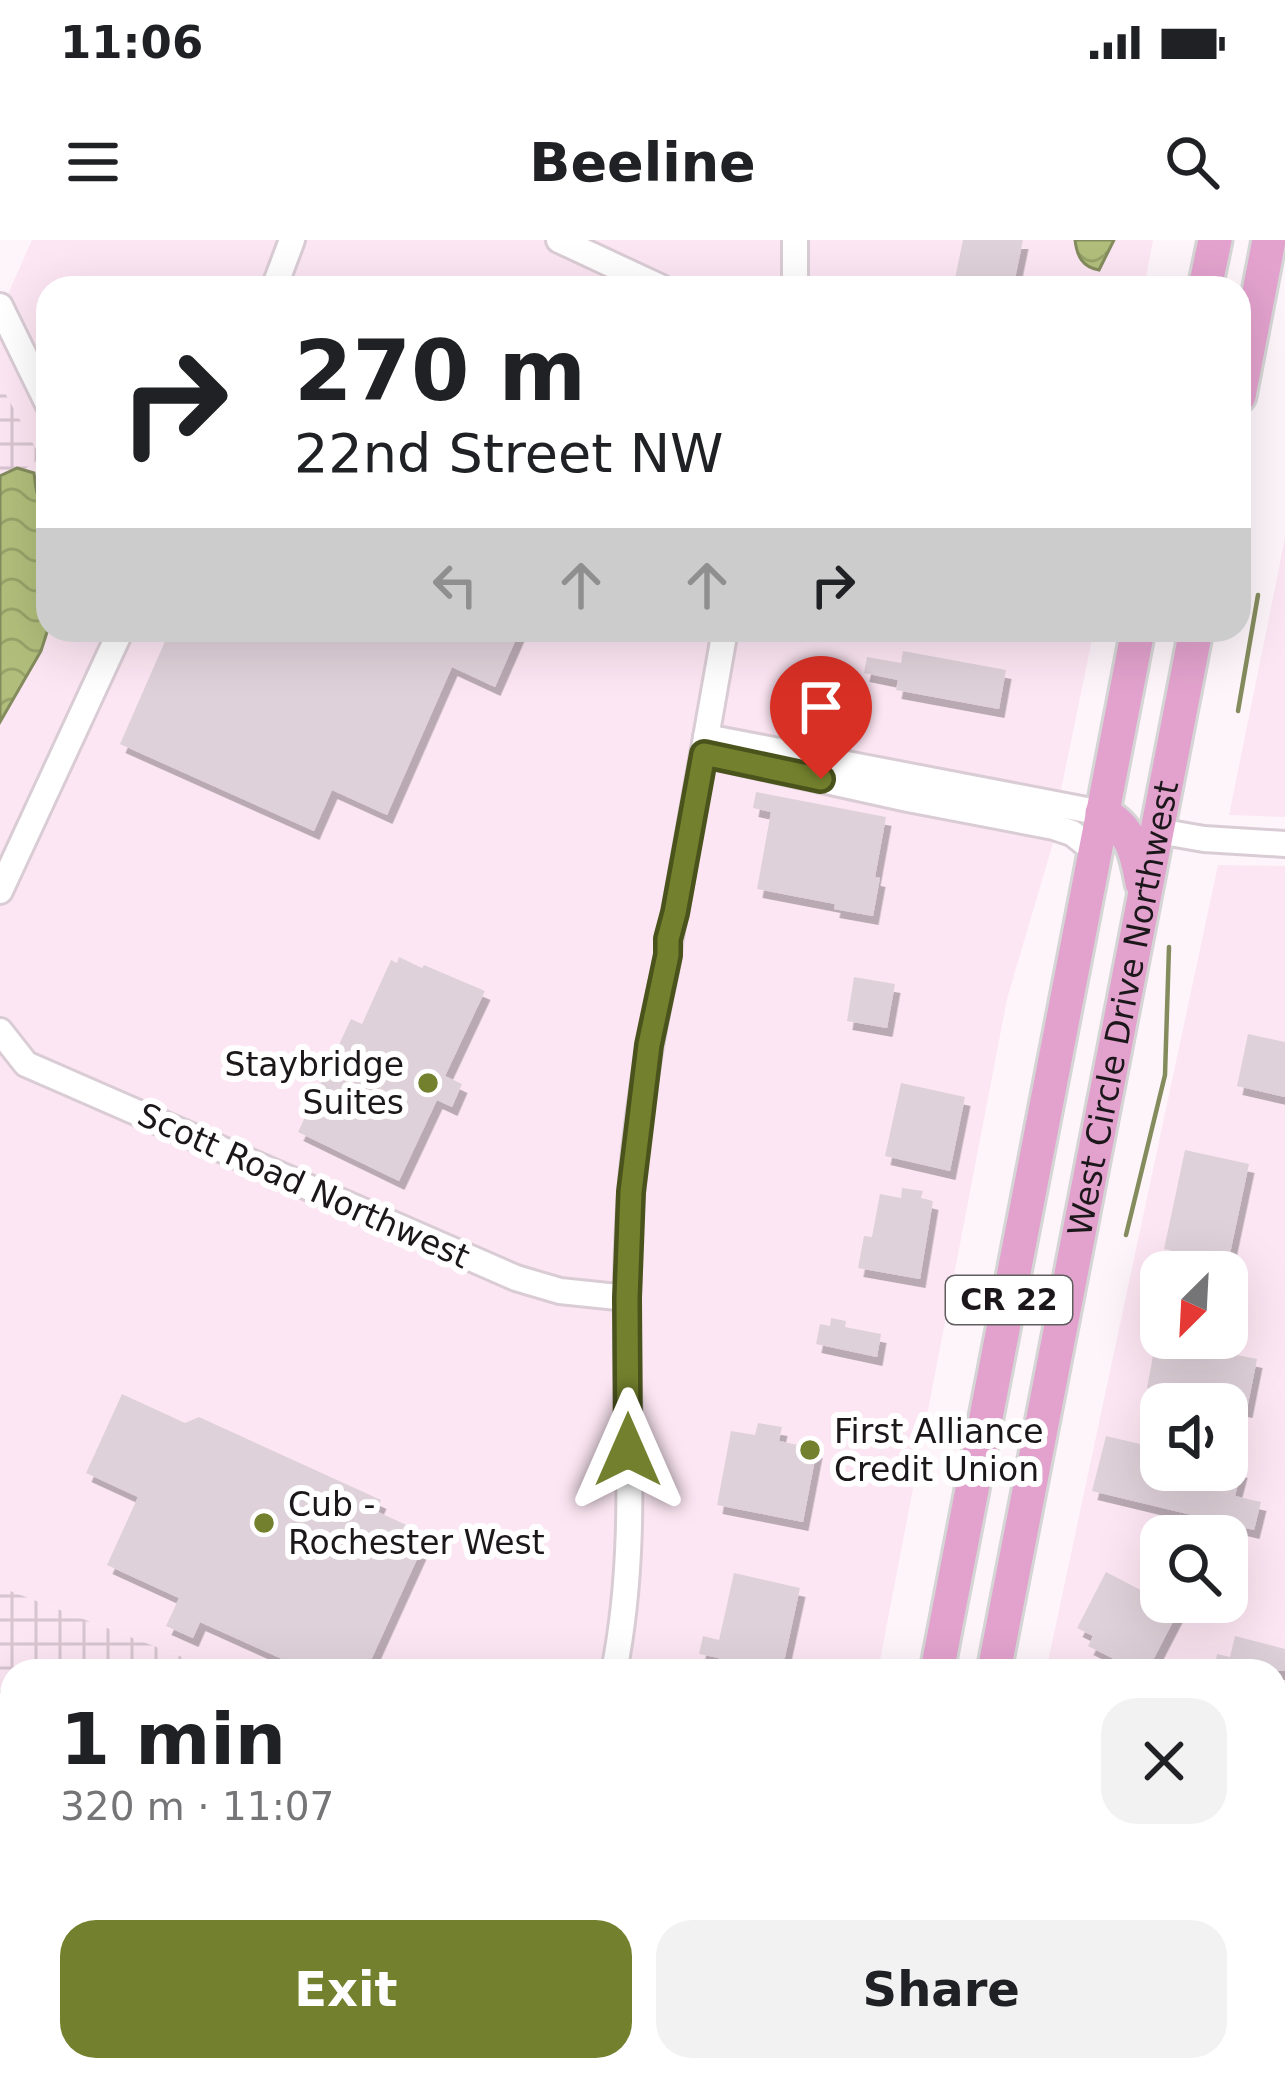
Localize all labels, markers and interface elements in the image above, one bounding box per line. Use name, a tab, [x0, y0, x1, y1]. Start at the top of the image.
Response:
text: 11:06	[60, 16, 203, 69]
icon: menu	[60, 129, 126, 195]
icon: search	[1159, 129, 1225, 195]
text: Beeline	[529, 131, 756, 194]
text: 270 m	[294, 322, 586, 420]
icon: right	[96, 324, 252, 480]
text: 22nd Street NW	[294, 422, 723, 485]
icon: left	[422, 552, 488, 618]
icon: ahead	[548, 552, 614, 618]
icon: ahead	[674, 552, 740, 618]
icon: right	[800, 552, 866, 618]
pin	[770, 656, 872, 779]
icon: arrive	[788, 674, 854, 740]
street label: West Circle Drive Northwest	[1060, 777, 1186, 1240]
place label: Staybridge Suites	[224, 1045, 404, 1122]
marker: Staybridge Suites	[415, 1070, 441, 1096]
street label: Scott Road Northwest	[132, 1095, 476, 1276]
north arrow	[1140, 1251, 1248, 1359]
map controls	[1140, 1251, 1248, 1623]
road number: CR 22	[946, 1276, 1072, 1324]
button: sound	[1140, 1383, 1248, 1491]
position arrow	[565, 1387, 691, 1513]
place label: First Alliance Credit Union	[834, 1412, 1044, 1489]
marker: First Alliance Credit Union	[797, 1437, 823, 1463]
place label: Cub - Rochester West	[288, 1485, 545, 1562]
marker: Cub - Rochester West	[251, 1510, 277, 1536]
button: search	[1140, 1515, 1248, 1623]
text: 1 min	[60, 1697, 286, 1781]
button: close	[1101, 1698, 1227, 1824]
text: 320 m · 11:07	[60, 1784, 334, 1829]
button: Exit	[60, 1920, 632, 2058]
button: Share	[656, 1920, 1227, 2058]

